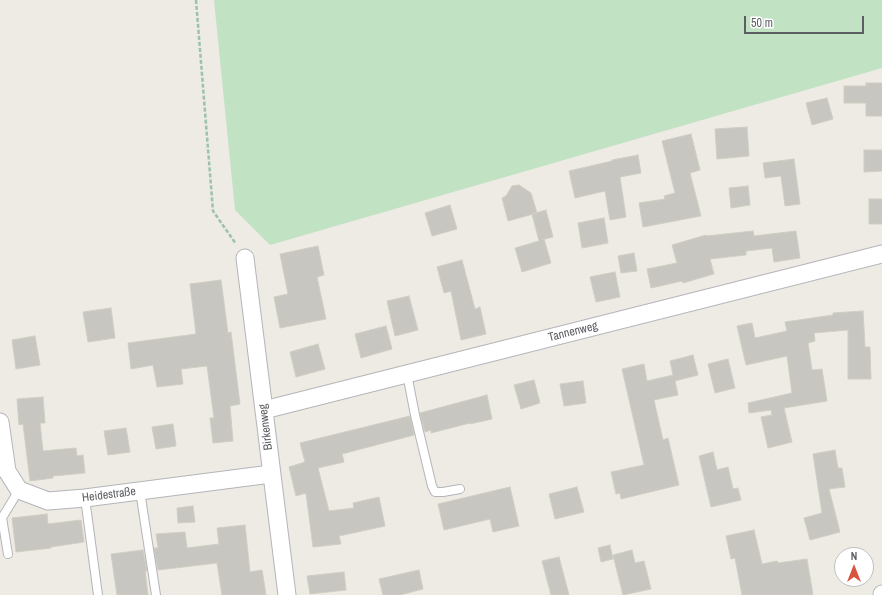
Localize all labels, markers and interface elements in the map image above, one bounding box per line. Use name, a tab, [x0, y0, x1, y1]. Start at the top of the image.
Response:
scale bar	[746, 8, 866, 34]
text: 50 m	[751, 15, 773, 31]
street label: Tannenweg	[547, 319, 599, 345]
street label: Birkenweg	[256, 403, 276, 451]
street label: Heidestraße	[81, 485, 137, 505]
north arrow	[834, 547, 874, 587]
text: N	[851, 549, 857, 563]

